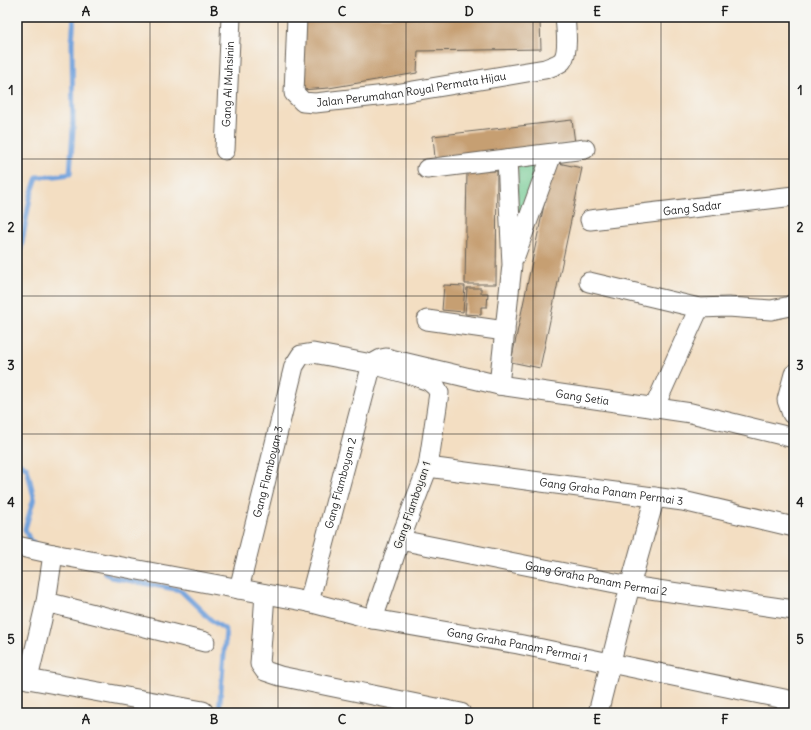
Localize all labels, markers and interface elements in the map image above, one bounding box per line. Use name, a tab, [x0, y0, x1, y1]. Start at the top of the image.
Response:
text: A	[82, 3, 91, 20]
text: B	[210, 3, 219, 20]
text: C	[338, 3, 347, 20]
text: D	[464, 3, 474, 20]
text: E	[593, 3, 601, 20]
text: F	[721, 3, 729, 20]
street label: Gang Al Muhsinin	[219, 41, 237, 127]
street label: Jalan Perumahan Royal Permata Hijau	[316, 69, 508, 110]
text: 1	[8, 82, 14, 99]
text: 1	[797, 82, 803, 99]
street label: Gang Sadar	[662, 198, 723, 218]
text: 2	[7, 219, 15, 236]
text: 2	[796, 219, 804, 236]
text: 3	[7, 357, 15, 374]
text: 3	[796, 357, 804, 374]
street label: Gang Setia	[555, 386, 610, 408]
street label: Gang Flamboyan 3	[250, 424, 286, 519]
street label: Gang Flamboyan 2	[322, 436, 359, 530]
street label: Gang Flamboyan 1	[390, 459, 434, 551]
street label: Gang Graha Panam Permai 3	[539, 475, 684, 508]
text: 4	[7, 494, 15, 511]
text: 4	[796, 494, 804, 511]
street label: Gang Graha Panam Permai 2	[524, 558, 668, 598]
street label: Gang Graha Panam Permai 1	[446, 625, 589, 665]
text: 5	[7, 631, 15, 648]
text: 5	[796, 631, 804, 648]
text: A	[82, 711, 91, 728]
text: B	[210, 711, 219, 728]
text: C	[338, 711, 347, 728]
text: D	[464, 711, 474, 728]
text: E	[593, 711, 601, 728]
text: F	[721, 711, 729, 728]

